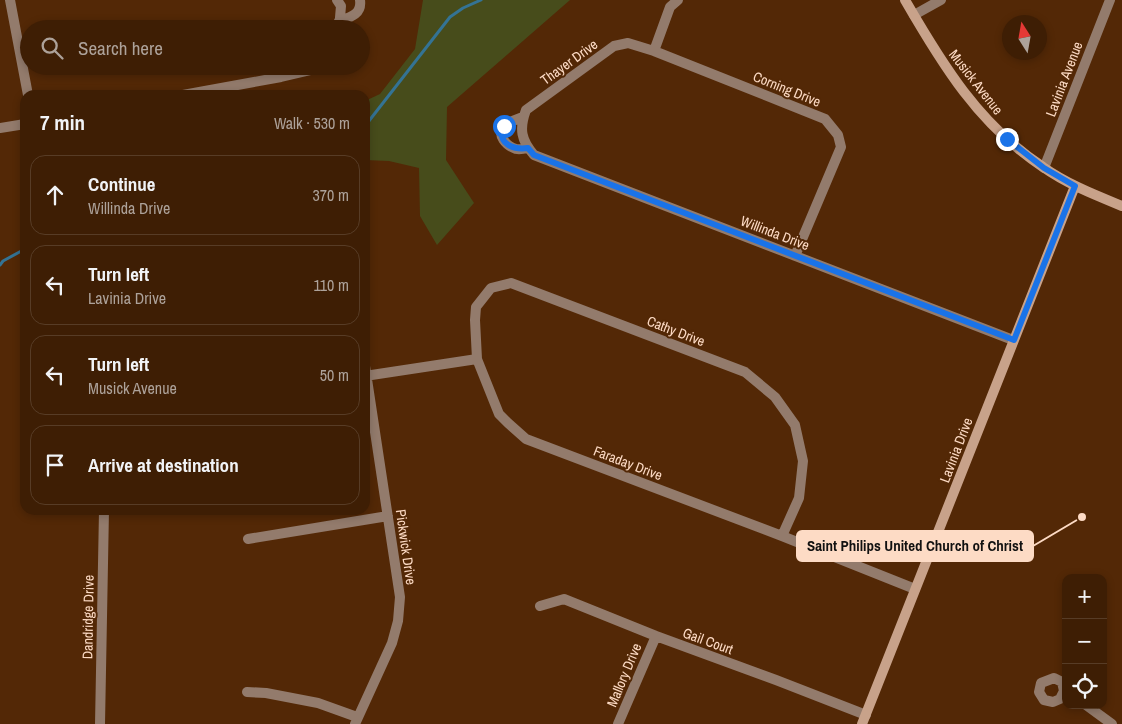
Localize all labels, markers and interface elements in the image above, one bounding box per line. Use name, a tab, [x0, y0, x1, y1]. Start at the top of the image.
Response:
north arrow	[1002, 15, 1047, 60]
search box	[20, 20, 370, 75]
icon: search	[38, 34, 66, 62]
text: Search here	[78, 35, 163, 61]
street label: Thayer Drive	[537, 35, 601, 89]
street label: Lavinia Avenue	[1041, 39, 1087, 119]
street label: Musick Avenue	[945, 46, 1007, 118]
street label: Corning Drive	[750, 67, 824, 111]
text: 7 min	[40, 108, 85, 137]
text: Walk · 530 m	[274, 112, 350, 134]
route start	[493, 115, 516, 138]
route end	[996, 128, 1019, 151]
text: Continue	[88, 171, 156, 197]
icon: ahead	[41, 181, 69, 209]
text: 370 m	[313, 184, 349, 206]
text: Willinda Drive	[88, 197, 170, 219]
street label: Willinda Drive	[738, 212, 812, 254]
text: Turn left	[88, 261, 149, 287]
icon: left	[41, 271, 69, 299]
text: 110 m	[313, 274, 349, 296]
text: Lavinia Drive	[88, 287, 166, 309]
street label: Cathy Drive	[644, 312, 708, 350]
text: Turn left	[88, 351, 149, 377]
icon: left	[41, 361, 69, 389]
text: 50 m	[320, 364, 349, 386]
text: Musick Avenue	[88, 377, 177, 399]
street label: Lavinia Drive	[935, 415, 977, 485]
street label: Faraday Drive	[591, 442, 665, 484]
icon: arrive	[41, 451, 69, 479]
text: Arrive at destination	[88, 452, 239, 478]
street label: Pickwick Drive	[392, 508, 420, 586]
callout: Saint Philips United Church of Christ	[797, 531, 1033, 561]
text: Saint Philips United Church of Christ	[807, 535, 1023, 556]
map controls	[1062, 574, 1107, 709]
button: +	[1062, 574, 1107, 619]
street label: Dandridge Drive	[78, 575, 98, 659]
button: −	[1062, 619, 1107, 664]
street label: Gail Court	[680, 624, 736, 658]
street label: Mallory Drive	[603, 640, 645, 710]
button: locate	[1062, 664, 1107, 709]

